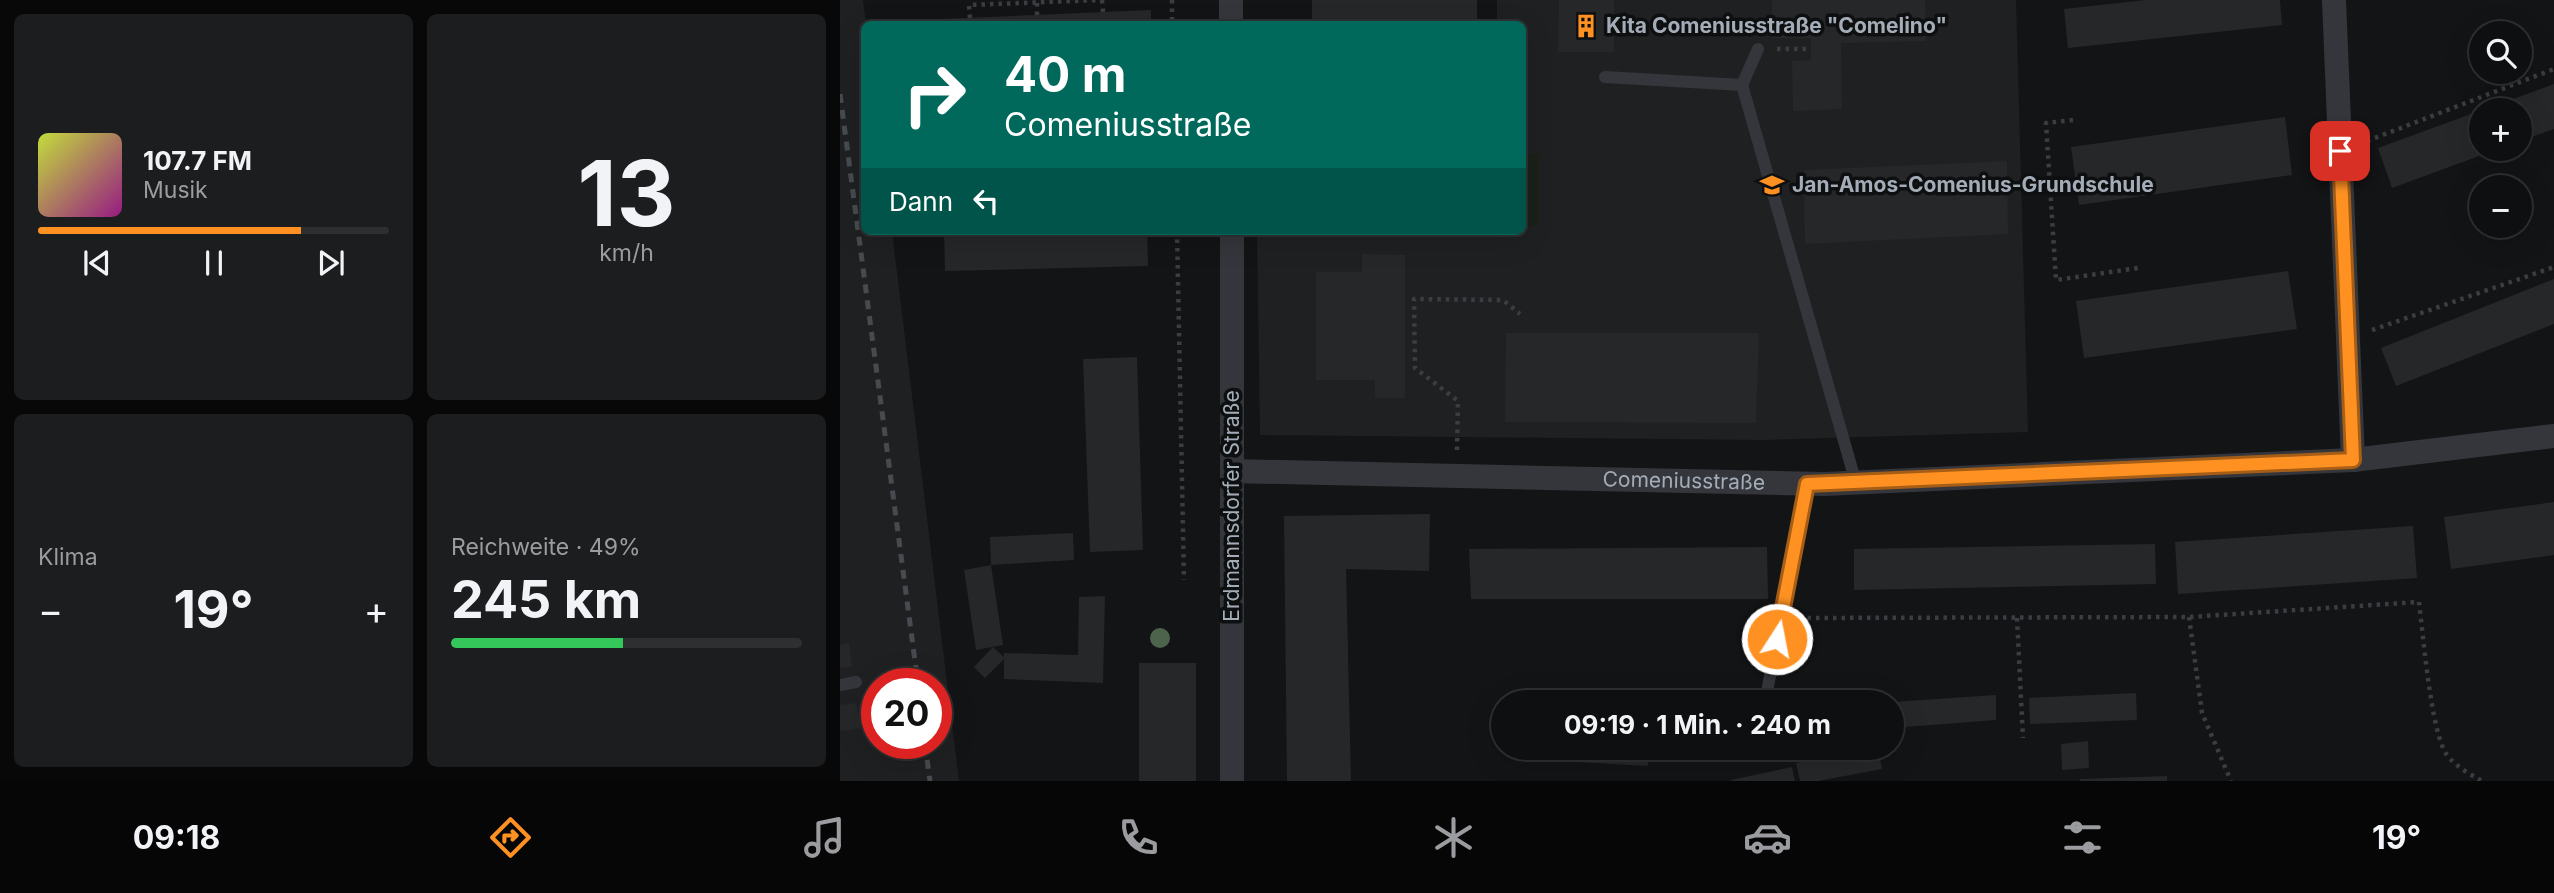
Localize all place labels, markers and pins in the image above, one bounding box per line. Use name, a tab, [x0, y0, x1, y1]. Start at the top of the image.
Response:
building icon: Kita Comeniusstraße "Comelino"	[1572, 12, 1600, 40]
place label: Kita Comeniusstraße "Comelino"	[1606, 13, 1947, 38]
pin	[2310, 121, 2370, 181]
school or university icon: Jan-Amos-Comenius-Grundschule	[1758, 171, 1786, 199]
place label: Jan-Amos-Comenius-Grundschule	[1792, 172, 2154, 197]

